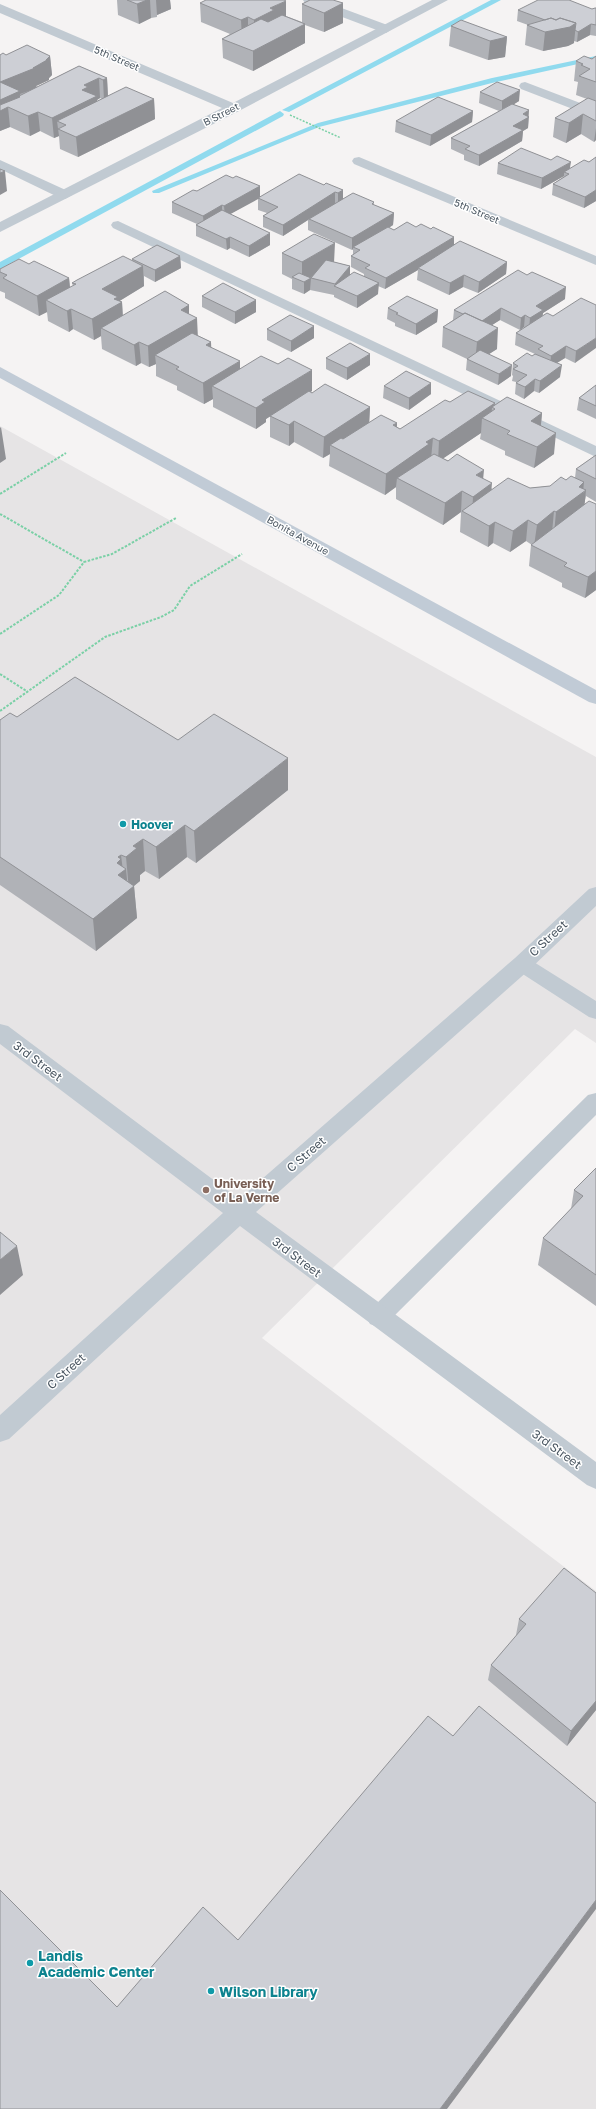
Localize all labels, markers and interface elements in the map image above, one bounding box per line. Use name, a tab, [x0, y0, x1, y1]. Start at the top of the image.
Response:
street label: 5th Street	[93, 43, 141, 73]
street label: B Street	[201, 100, 241, 128]
street label: 5th Street	[453, 196, 501, 226]
street label: Bonita Avenue	[265, 513, 331, 557]
place label: Hoover	[131, 817, 173, 832]
marker: Hoover	[118, 819, 128, 829]
street label: C Street	[526, 916, 570, 959]
street label: 3rd Street	[11, 1038, 66, 1084]
street label: C Street	[283, 1133, 329, 1175]
place label: University of La Verne	[214, 1176, 279, 1205]
marker: University of La Verne	[201, 1185, 211, 1195]
street label: 3rd Street	[270, 1234, 325, 1280]
street label: C Street	[44, 1350, 89, 1392]
street label: 3rd Street	[529, 1426, 585, 1472]
place label: Landis Academic Center	[38, 1947, 155, 1980]
marker: Landis Academic Center	[25, 1958, 35, 1968]
place label: Wilson Library	[219, 1983, 318, 2000]
marker: Wilson Library	[206, 1986, 216, 1996]

